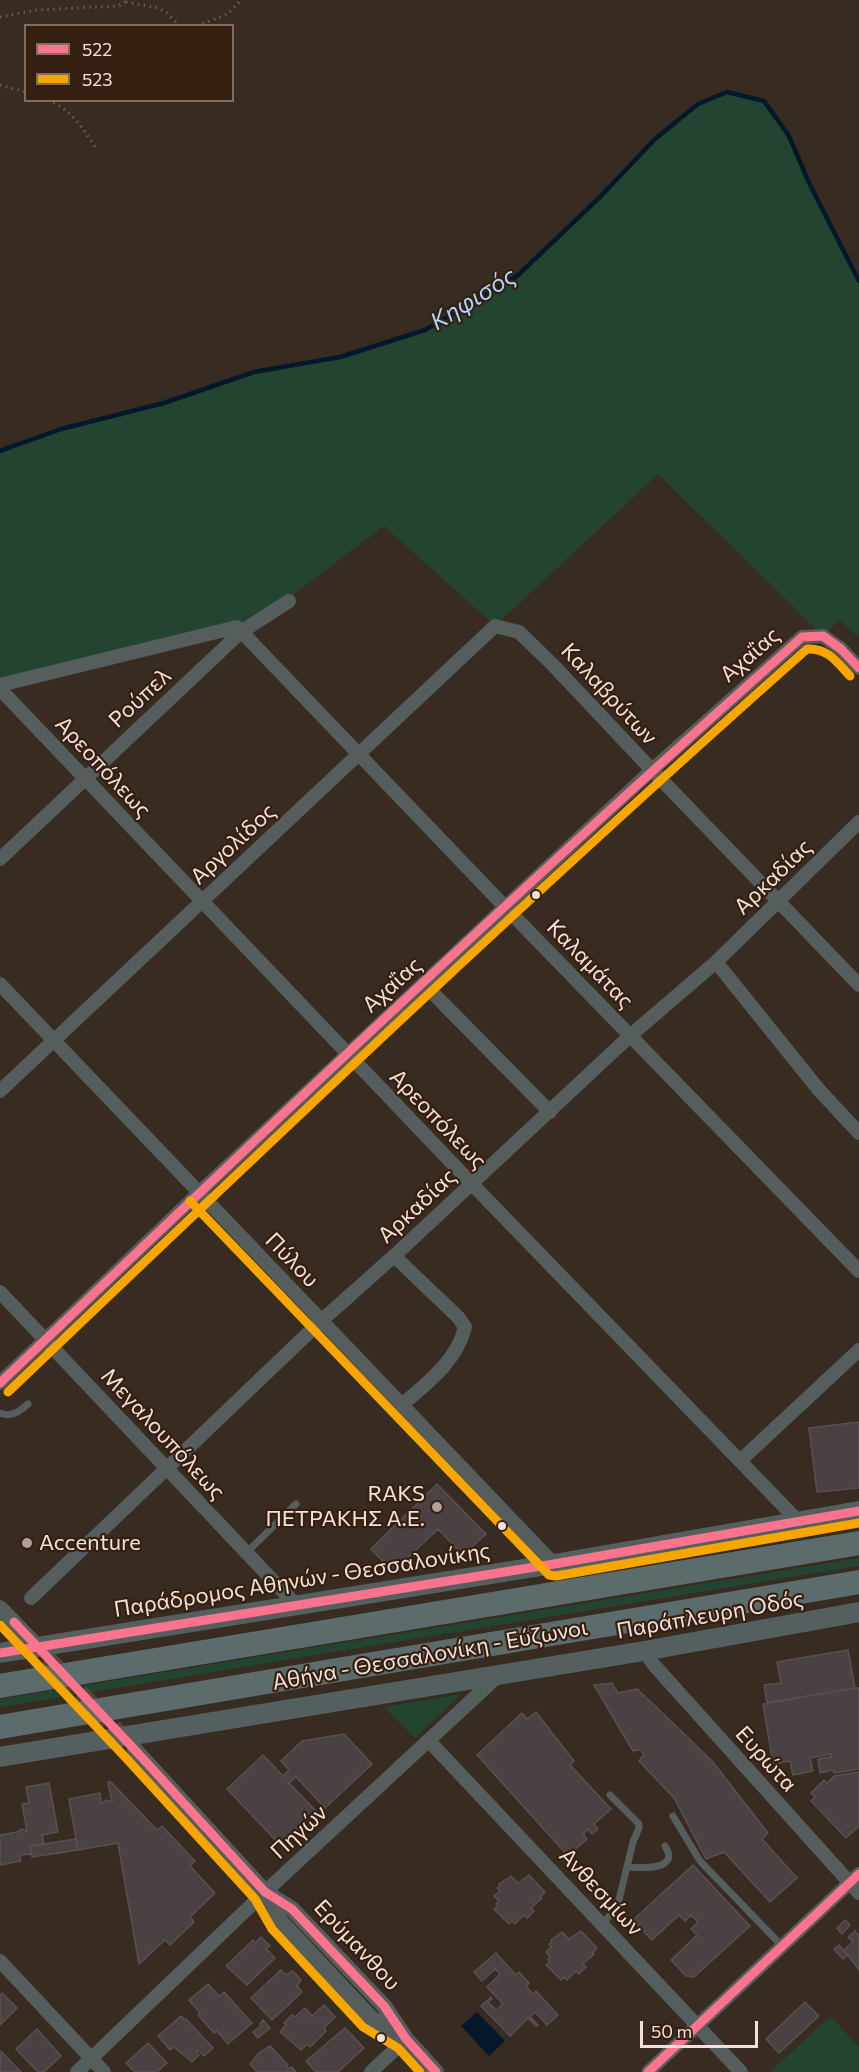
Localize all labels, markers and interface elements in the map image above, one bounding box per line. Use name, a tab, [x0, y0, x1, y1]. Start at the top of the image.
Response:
legend	[24, 24, 234, 102]
text: 522	[82, 38, 112, 60]
text: 523	[82, 68, 113, 90]
water label: Κηφισός	[425, 261, 521, 337]
street label: Αχαΐας	[715, 622, 785, 688]
street label: Καλαβρύτων	[555, 638, 663, 750]
street label: Ρούπελ	[103, 663, 177, 733]
street label: Αρεοπόλεως	[50, 711, 156, 823]
street label: Αργολίδος	[185, 798, 281, 890]
street label: Αρκαδίας	[729, 834, 817, 920]
unlabelled marker	[530, 889, 542, 901]
street label: Καλαμάτας	[541, 914, 639, 1014]
street label: Αχαΐας	[357, 952, 427, 1018]
street label: Αρεοπόλεως	[384, 1064, 492, 1174]
street label: Αρκαδίας	[372, 1163, 462, 1249]
street label: Πύλου	[260, 1227, 324, 1293]
street label: Μεγαλουπόλεως	[95, 1363, 231, 1505]
place label: RAKS ΠΕΤΡΑΚΗΣ Α.Ε.	[265, 1481, 425, 1532]
marker: RAKS ΠΕΤΡΑΚΗΣ Α.Ε.	[430, 1500, 444, 1514]
unlabelled marker	[496, 1520, 508, 1532]
place label: Accenture	[39, 1530, 141, 1556]
marker: Accenture	[20, 1536, 34, 1550]
street label: Παράδρομος Αθηνών - Θεσσαλονίκης	[112, 1537, 492, 1623]
street label: Παράπλευρη Οδός	[614, 1586, 806, 1644]
street label: Αθήνα - Θεσσαλονίκη - Εύζωνοι	[270, 1614, 590, 1696]
street label: Ευρώτα	[730, 1721, 802, 1797]
street label: Πηγών	[265, 1799, 333, 1865]
street label: Ανθεσμίων	[554, 1843, 648, 1941]
street label: Ερύμανθου	[308, 1894, 406, 1996]
scale bar	[643, 2009, 762, 2047]
text: 50 m	[651, 2020, 692, 2042]
unlabelled marker	[375, 2032, 387, 2044]

